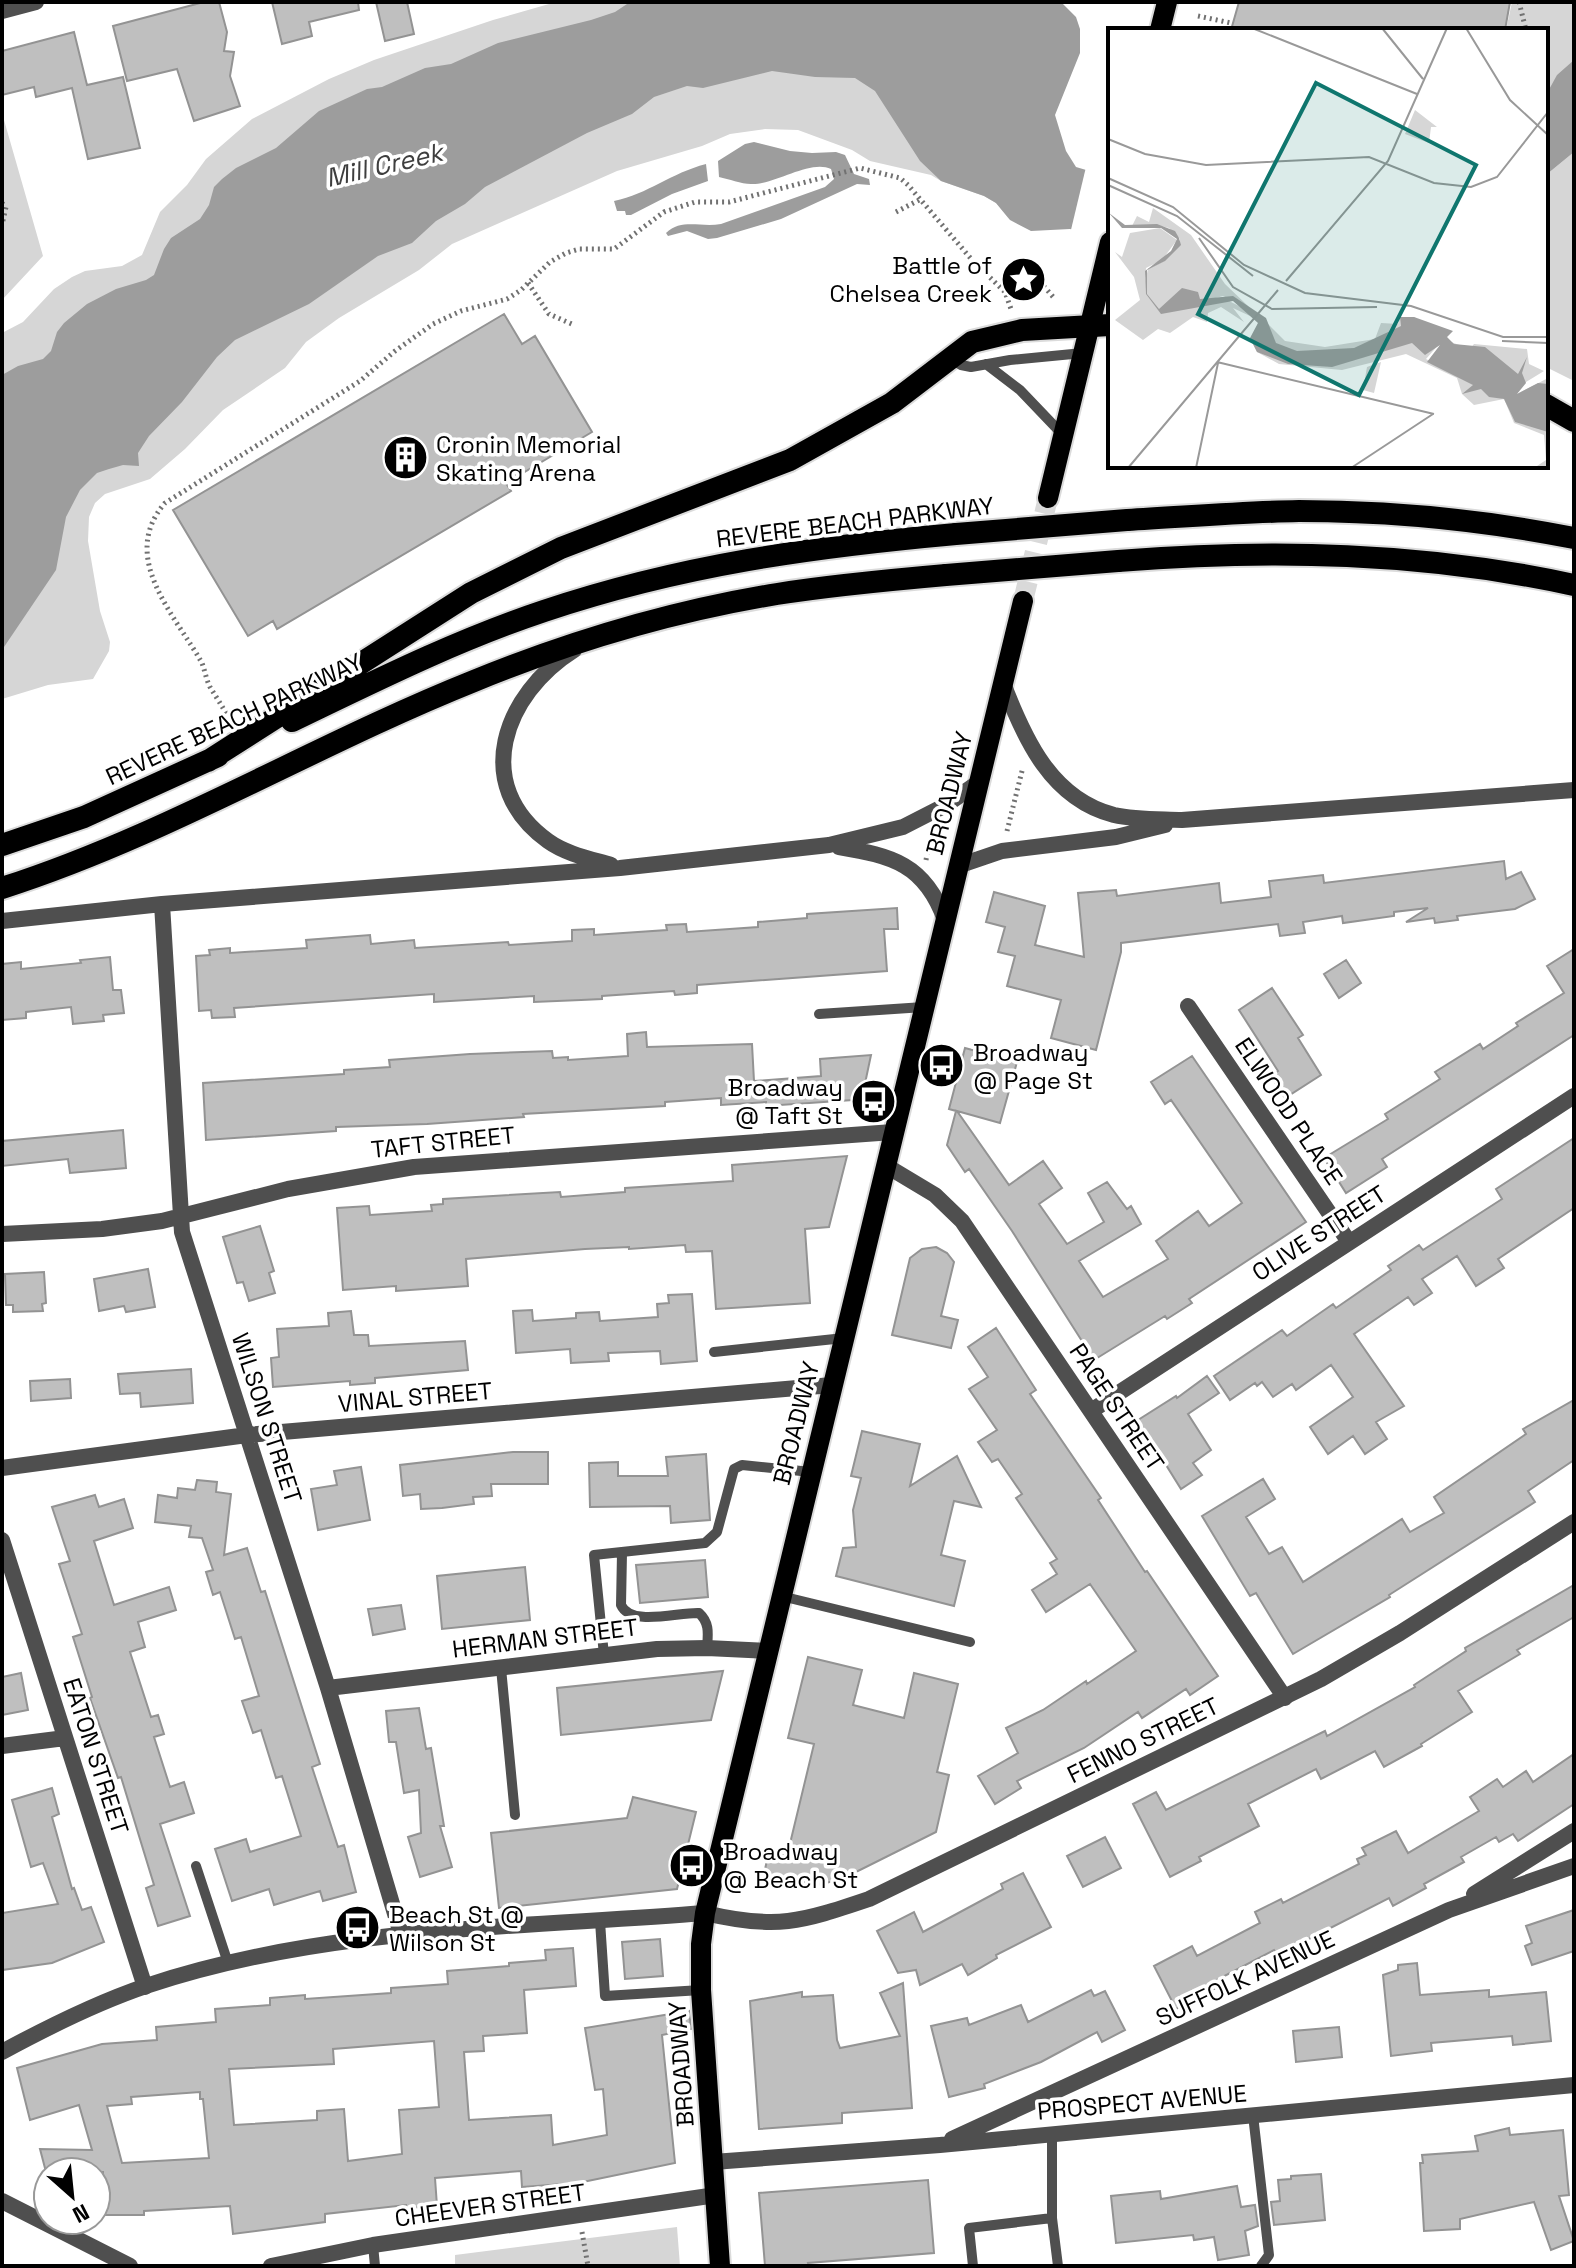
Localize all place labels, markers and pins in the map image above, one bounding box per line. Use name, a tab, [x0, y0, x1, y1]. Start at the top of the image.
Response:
place label: Battle of Chelsea Creek	[830, 250, 992, 309]
place icon: Battle of Chelsea Creek	[999, 255, 1047, 303]
place label: Cronin Memorial Skating Arena	[436, 429, 621, 488]
building icon: Cronin Memorial Skating Arena	[381, 434, 429, 482]
place label: Broadway @ Page St	[973, 1037, 1093, 1096]
bus stop icon: Broadway @ Page St	[918, 1042, 966, 1090]
place label: Broadway @ Taft St	[728, 1072, 843, 1131]
bus stop icon: Broadway @ Taft St	[850, 1077, 898, 1125]
place label: Broadway @ Beach St	[723, 1836, 858, 1895]
bus stop icon: Broadway @ Beach St	[668, 1841, 716, 1889]
place label: Beach St @ Wilson St	[389, 1899, 524, 1958]
bus stop icon: Beach St @ Wilson St	[334, 1904, 382, 1952]

